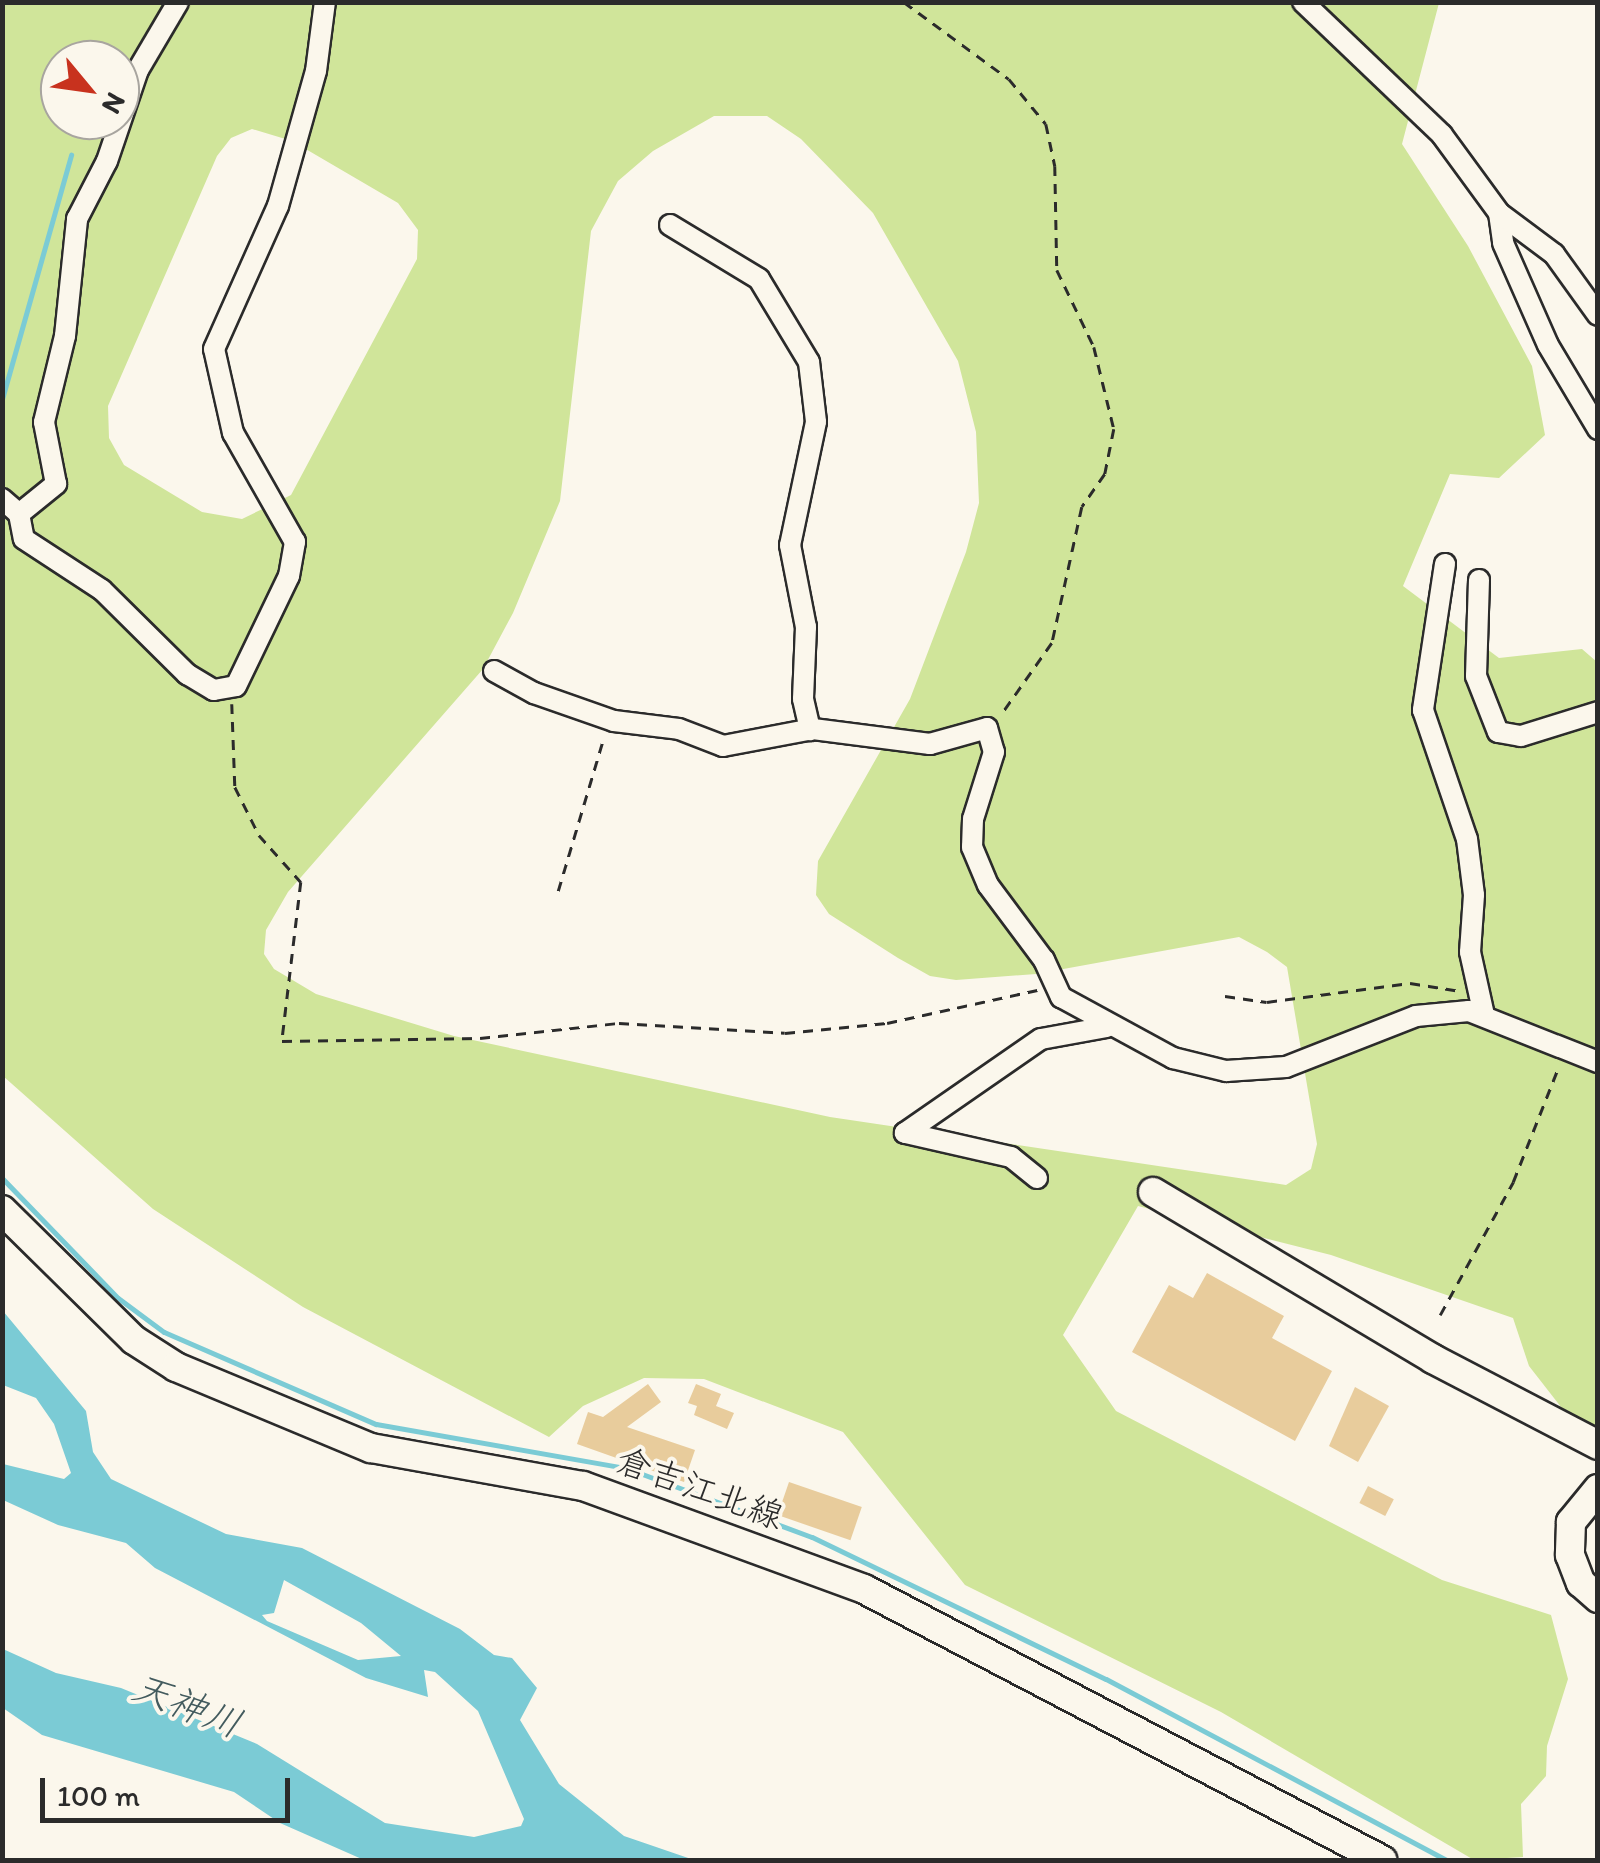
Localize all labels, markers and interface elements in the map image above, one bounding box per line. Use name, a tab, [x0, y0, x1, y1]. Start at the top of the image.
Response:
north arrow	[40, 40, 140, 140]
text: N	[95, 87, 134, 120]
street label: 倉吉江北線	[611, 1438, 789, 1538]
water label: 天神川	[126, 1664, 248, 1748]
scale bar	[45, 1758, 295, 1820]
text: 100 m	[57, 1777, 140, 1814]

